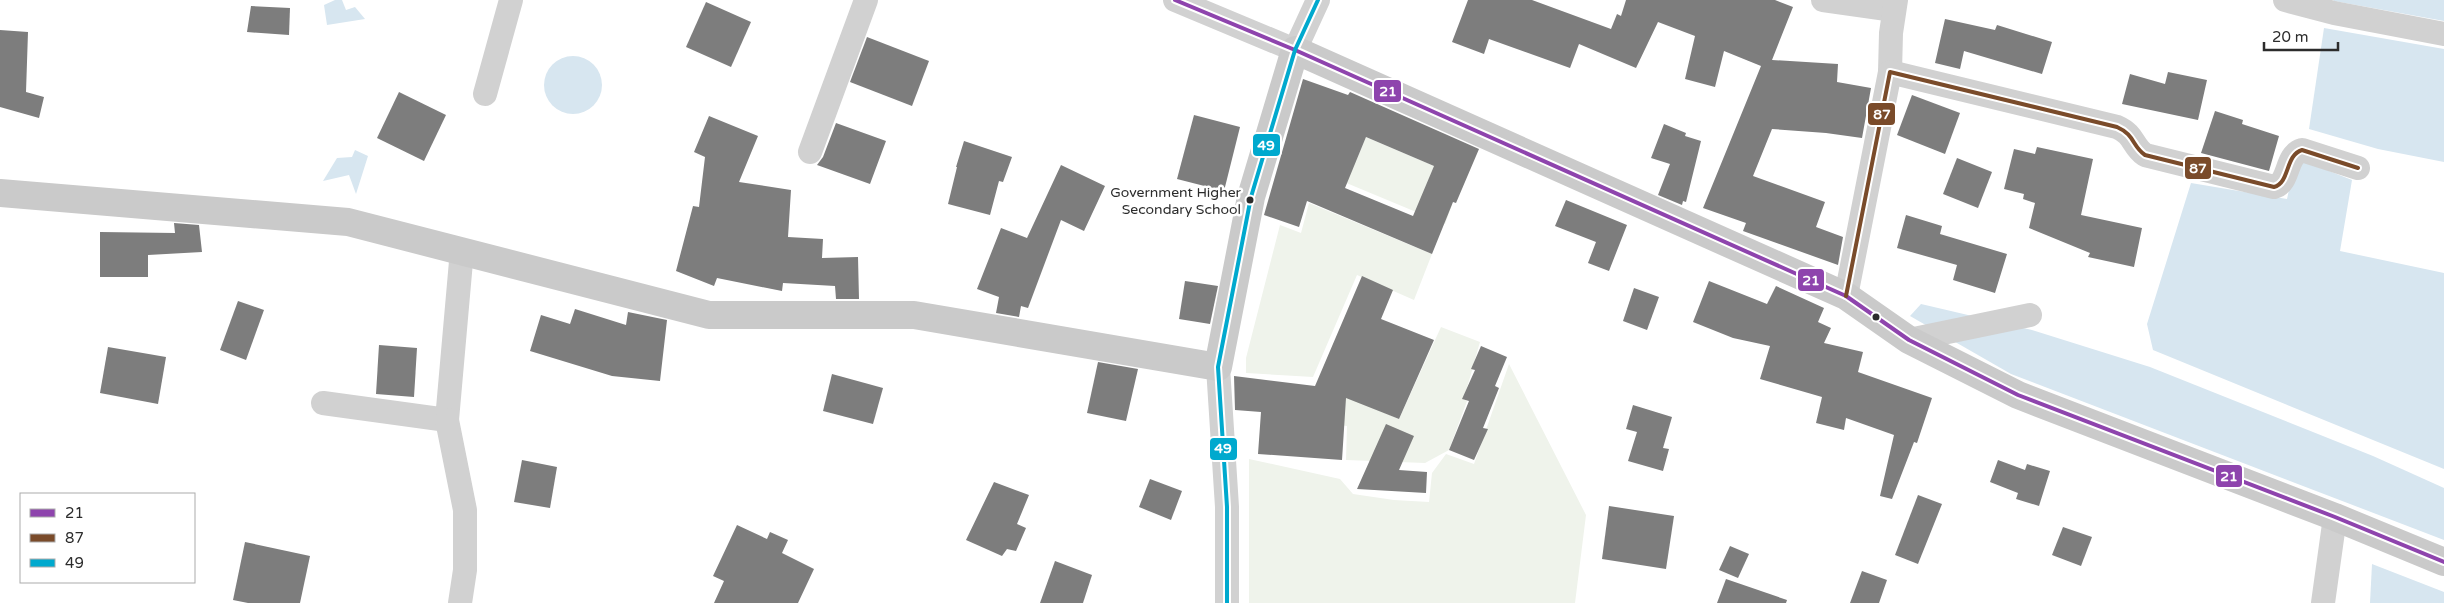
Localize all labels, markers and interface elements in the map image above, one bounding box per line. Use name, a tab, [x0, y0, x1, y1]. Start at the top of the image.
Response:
scale bar	[2264, 20, 2338, 52]
text: 20 m	[2272, 28, 2309, 46]
line badge: 21	[1373, 79, 1402, 103]
text: 21	[1379, 83, 1397, 100]
line badge: 87	[1867, 102, 1896, 126]
text: 87	[1873, 106, 1891, 123]
line badge: 49	[1252, 133, 1281, 157]
text: 49	[1257, 137, 1275, 154]
line badge: 87	[2184, 156, 2212, 180]
text: 87	[2189, 160, 2207, 177]
place label: Government Higher Secondary School	[1110, 184, 1242, 218]
marker: Government Higher Secondary School	[1245, 195, 1255, 205]
line badge: 21	[1797, 268, 1825, 292]
text: 21	[1802, 272, 1820, 289]
unlabelled marker	[1871, 312, 1881, 322]
line badge: 49	[1209, 437, 1238, 461]
text: 49	[1214, 440, 1232, 457]
line badge: 21	[2215, 464, 2243, 488]
text: 21	[2220, 468, 2238, 485]
legend	[20, 493, 195, 583]
text: 21	[65, 504, 84, 522]
text: 87	[65, 529, 84, 547]
text: 49	[65, 554, 84, 572]

